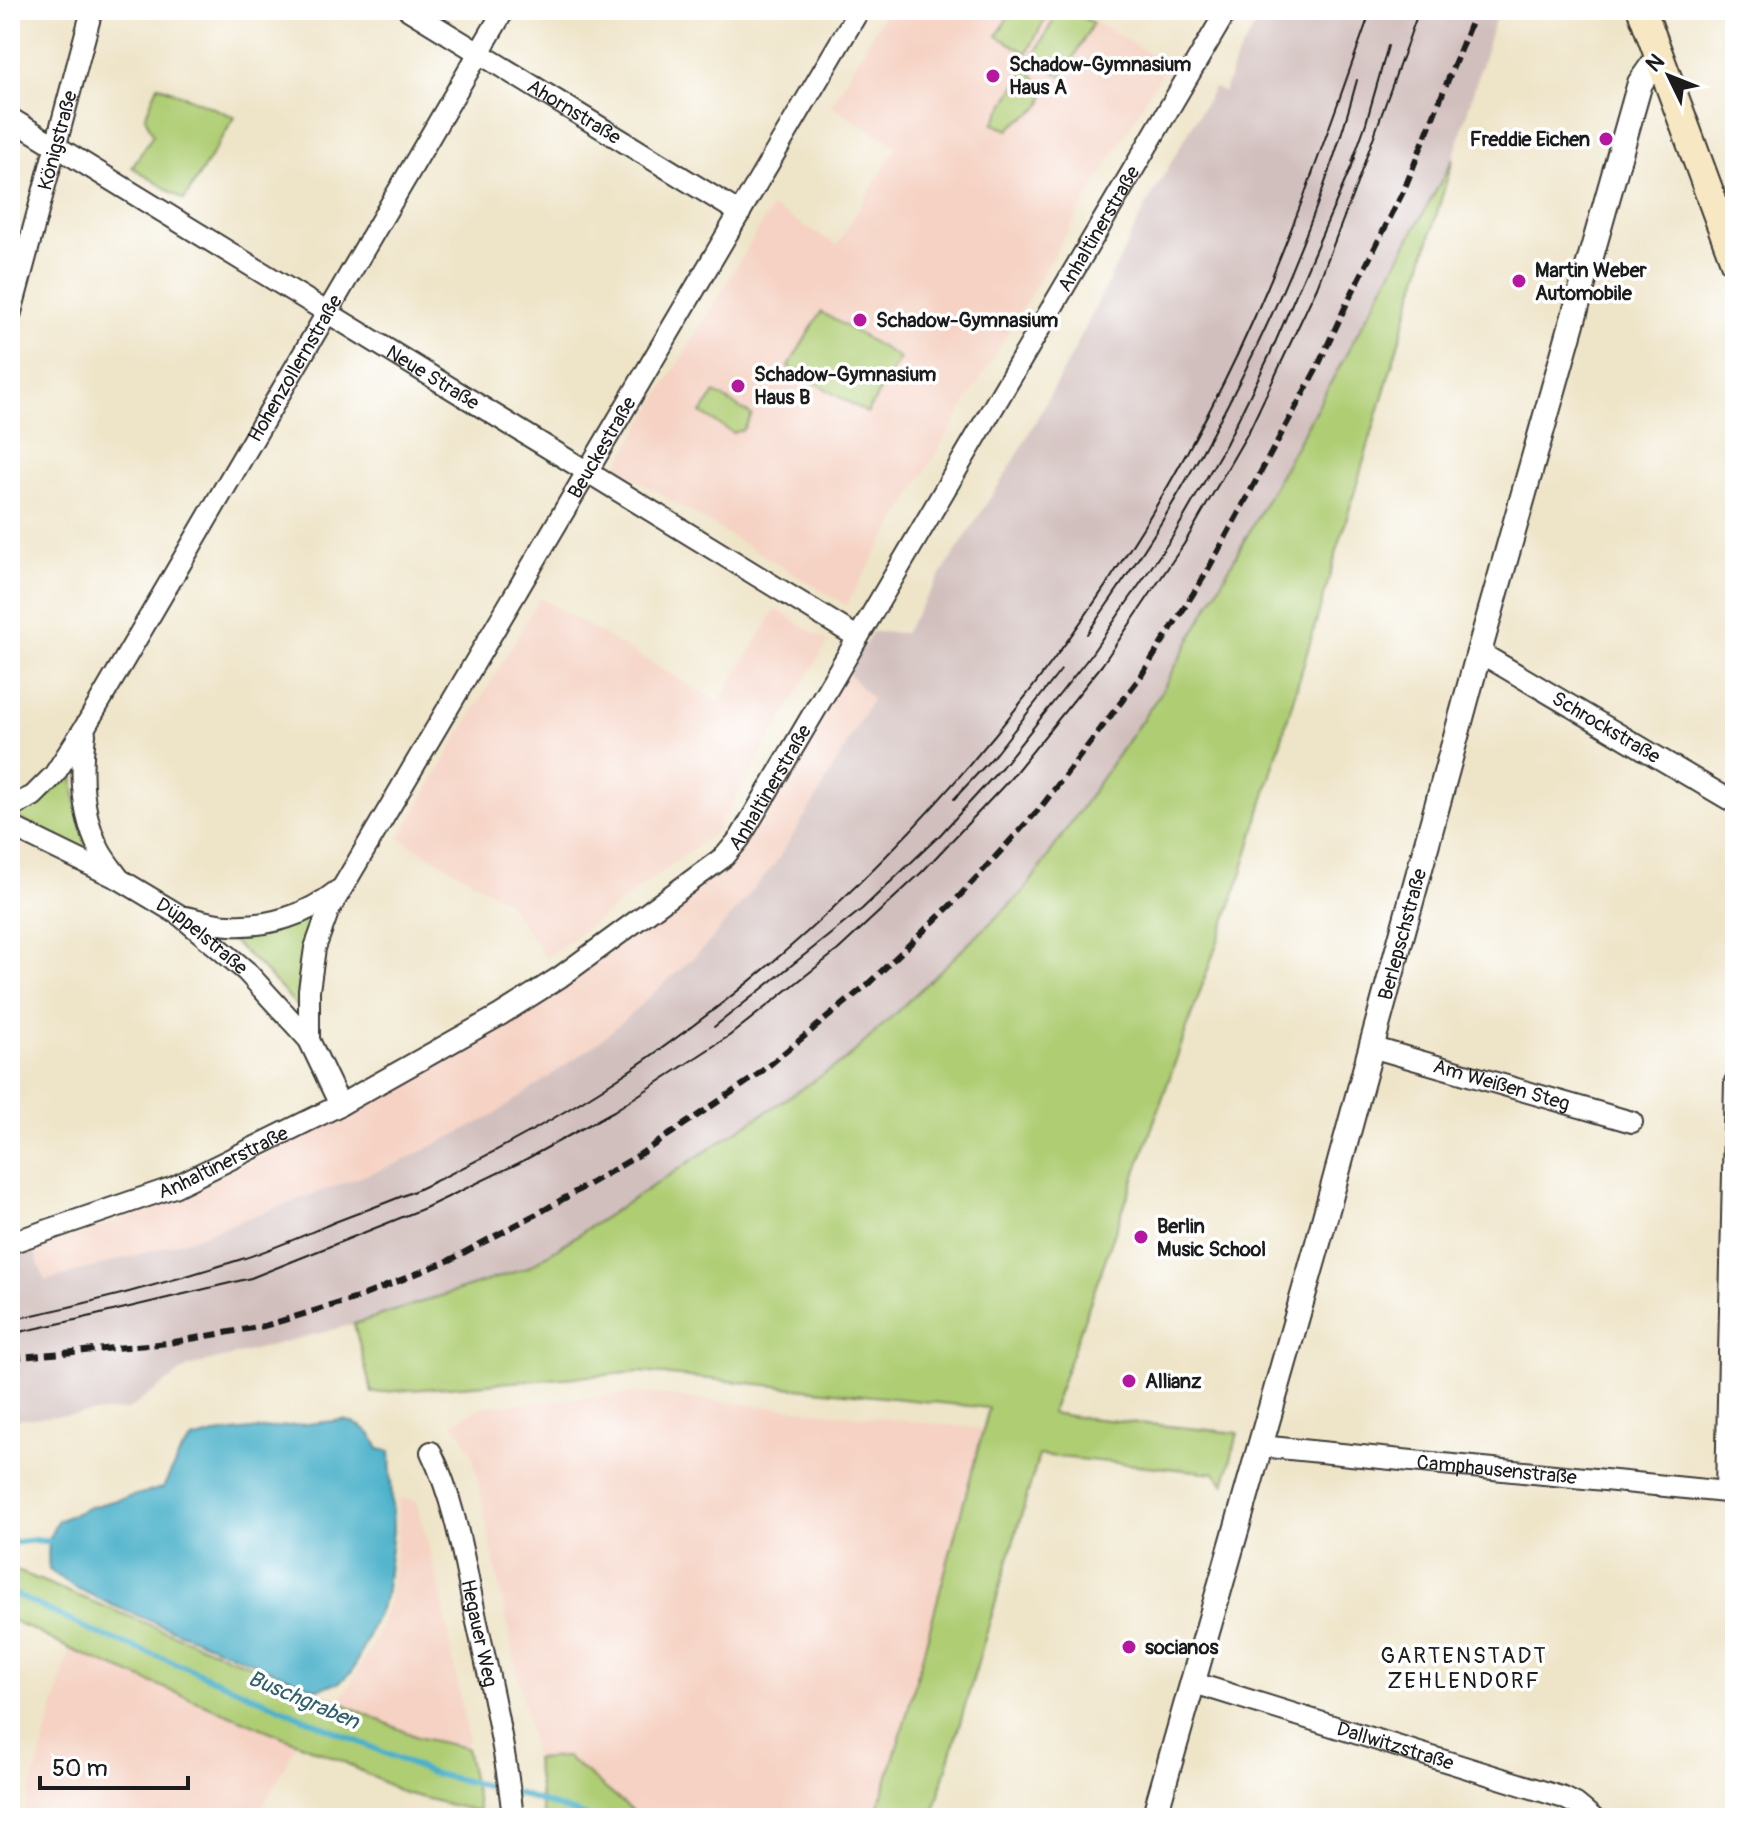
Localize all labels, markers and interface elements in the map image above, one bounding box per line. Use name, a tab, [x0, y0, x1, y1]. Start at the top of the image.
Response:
north arrow	[1629, 36, 1709, 116]
text: N	[1640, 48, 1671, 78]
place label: Schadow-Gymnasium Haus A	[1009, 52, 1192, 100]
marker: Schadow-Gymnasium Haus A	[984, 67, 1002, 85]
street label: Ahornstraße	[523, 74, 626, 150]
street label: Königstraße	[32, 88, 83, 193]
place label: Freddie Eichen	[1470, 127, 1590, 152]
marker: Freddie Eichen	[1597, 130, 1615, 148]
street label: Anhaltinerstraße	[1052, 161, 1146, 296]
place label: Martin Weber Automobile	[1535, 258, 1648, 306]
marker: Martin Weber Automobile	[1510, 272, 1528, 290]
street label: Hohenzollernstraße	[242, 290, 348, 447]
place label: Schadow-Gymnasium	[876, 308, 1059, 333]
marker: Schadow-Gymnasium	[851, 311, 869, 329]
street label: Neue Straße	[382, 340, 484, 416]
place label: Schadow-Gymnasium Haus B	[754, 362, 937, 410]
marker: Schadow-Gymnasium Haus B	[729, 377, 747, 395]
street label: Beuckestraße	[562, 392, 642, 503]
street label: Schrockstraße	[1548, 686, 1665, 769]
street label: Anhaltinerstraße	[723, 720, 817, 856]
street label: Berlepschstraße	[1373, 866, 1432, 1003]
street label: Düppelstraße	[151, 892, 253, 980]
street label: Am Weißen Steg	[1430, 1054, 1573, 1117]
street label: Anhaltinerstraße	[155, 1121, 292, 1205]
place label: Berlin Music School	[1157, 1214, 1266, 1262]
marker: Berlin Music School	[1132, 1228, 1150, 1246]
place label: Allianz	[1145, 1369, 1202, 1394]
marker: Allianz	[1120, 1372, 1138, 1390]
street label: Camphausenstraße	[1416, 1450, 1578, 1490]
street label: Hegauer Weg	[455, 1577, 503, 1689]
place label: socianos	[1145, 1635, 1219, 1660]
marker: socianos	[1120, 1638, 1138, 1656]
district label: GARTENSTADT ZEHLENDORF	[1380, 1642, 1548, 1695]
water label: Buschgraben	[244, 1664, 365, 1736]
street label: Dallwitzstraße	[1334, 1716, 1457, 1776]
scale bar	[40, 1740, 188, 1790]
text: 50 m	[52, 1754, 108, 1783]

